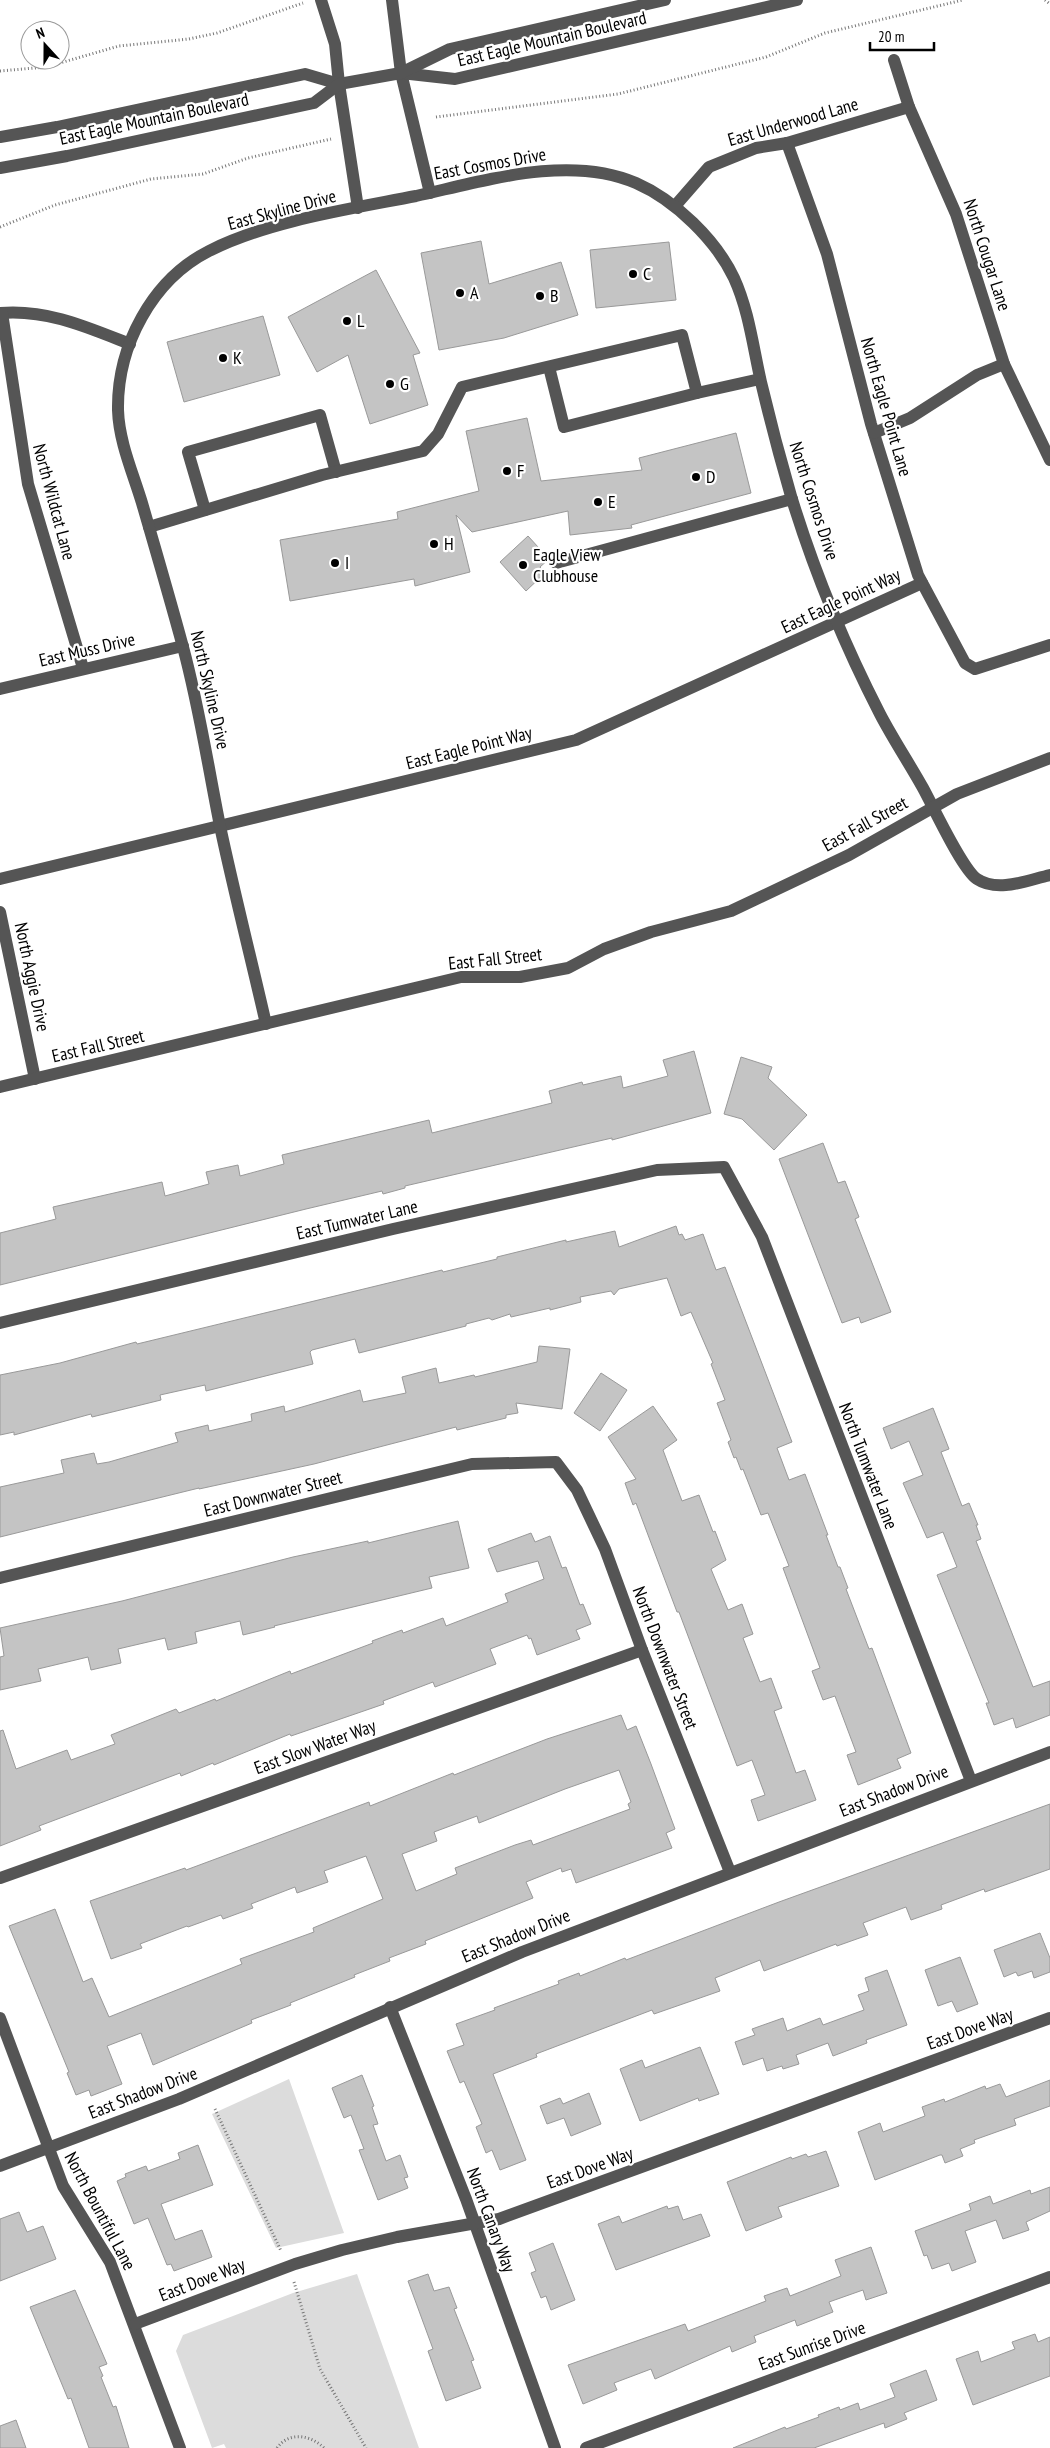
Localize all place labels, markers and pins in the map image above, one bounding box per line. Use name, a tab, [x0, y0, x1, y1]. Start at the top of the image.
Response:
place label: C	[643, 262, 651, 285]
marker: C	[627, 268, 639, 280]
place label: A	[470, 281, 479, 304]
place label: B	[550, 284, 558, 307]
marker: A	[454, 287, 466, 299]
marker: B	[534, 290, 546, 302]
place label: L	[357, 309, 365, 332]
marker: L	[341, 315, 353, 327]
place label: K	[233, 346, 242, 369]
marker: K	[217, 352, 229, 364]
place label: G	[400, 372, 409, 395]
marker: G	[384, 378, 396, 390]
place label: F	[517, 459, 524, 482]
marker: F	[501, 465, 513, 477]
place label: D	[706, 465, 715, 488]
marker: D	[690, 471, 702, 483]
place label: E	[608, 490, 616, 513]
marker: E	[592, 496, 604, 508]
place label: H	[444, 532, 454, 555]
marker: H	[428, 538, 440, 550]
place label: Eagle View Clubhouse	[533, 543, 601, 587]
place label: I	[345, 551, 349, 574]
marker: I	[329, 557, 341, 569]
marker: Eagle View Clubhouse	[517, 559, 529, 571]

